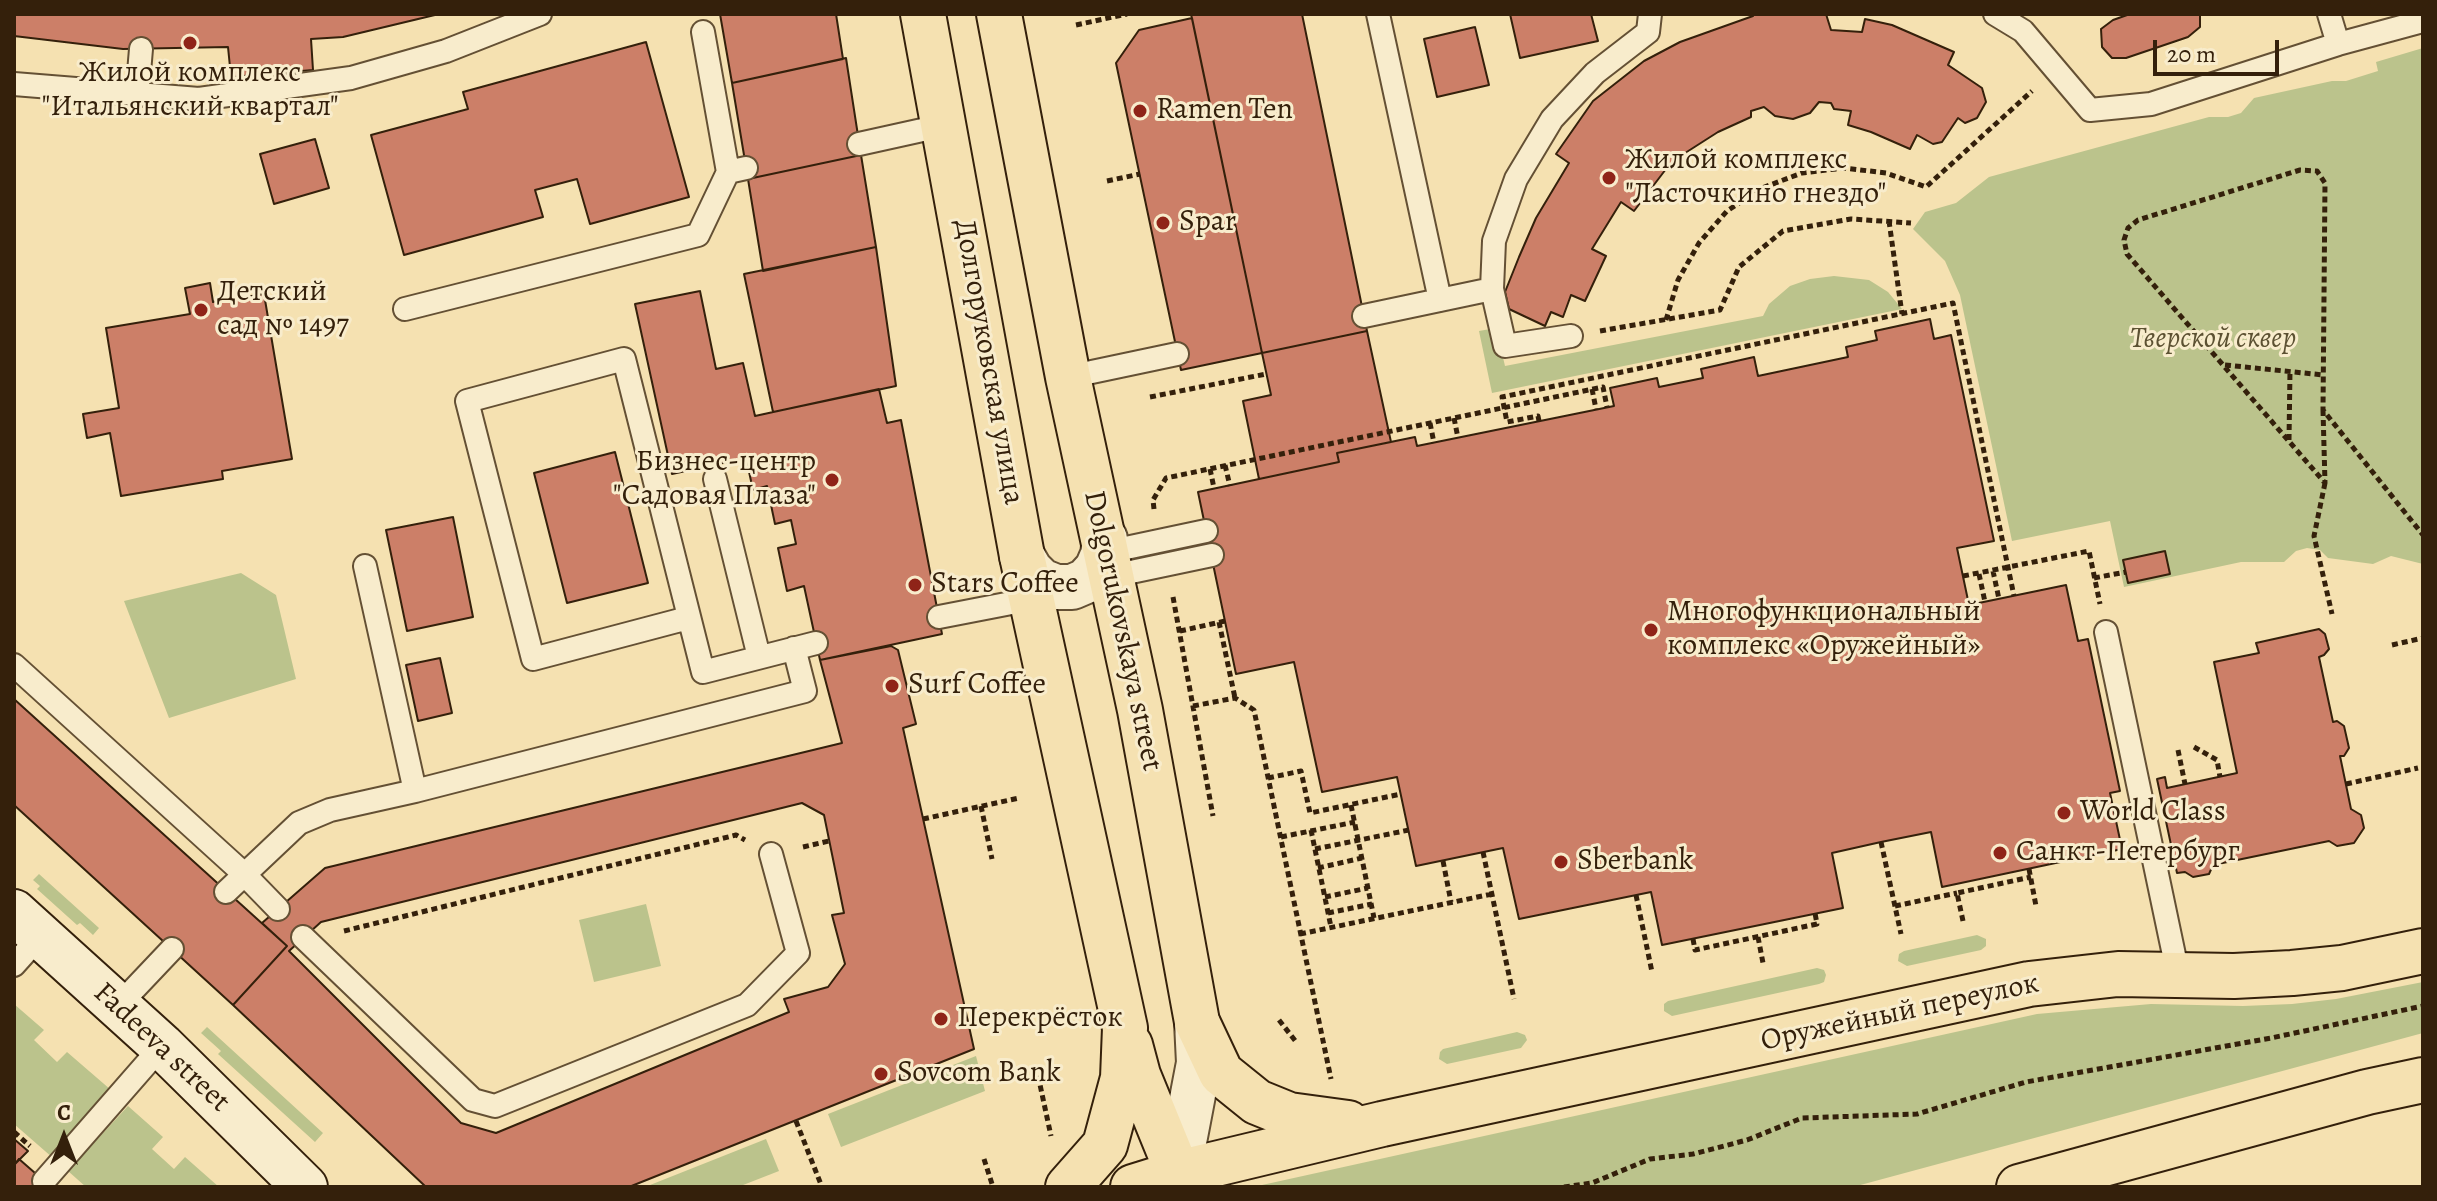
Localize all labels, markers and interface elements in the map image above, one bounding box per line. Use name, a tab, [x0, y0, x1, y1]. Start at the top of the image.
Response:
scale bar	[2157, 24, 2283, 74]
marker: Жилой комплекс "Итальянский квартал"	[181, 34, 199, 52]
text: 20 m	[2167, 38, 2216, 70]
place label: Жилой комплекс "Итальянский квартал"	[41, 56, 339, 126]
place label: Ramen Ten	[1156, 93, 1293, 129]
marker: Ramen Ten	[1131, 102, 1149, 120]
place label: Жилой комплекс "Ласточкино гнездо"	[1625, 143, 1886, 214]
marker: Жилой комплекс "Ласточкино гнездо"	[1600, 169, 1618, 187]
place label: Spar	[1179, 205, 1236, 241]
marker: Spar	[1154, 214, 1172, 232]
street label: Долгоруковская улица	[945, 217, 1031, 507]
place label: Детский сад № 1497	[217, 275, 349, 346]
marker: Детский сад № 1497	[192, 301, 210, 319]
park label: Тверской сквер	[2130, 322, 2296, 358]
place label: Бизнес-центр "Садовая Плаза"	[613, 445, 816, 516]
marker: Бизнес-центр "Садовая Плаза"	[823, 471, 841, 489]
street label: Dolgorukovskaya street	[1075, 488, 1169, 774]
place label: Stars Coffee	[931, 567, 1079, 603]
marker: Stars Coffee	[906, 576, 924, 594]
place label: Многофункциональный комплекс «Оружейный»	[1667, 595, 1981, 666]
marker: Многофункциональный комплекс «Оружейный»	[1642, 621, 1660, 639]
place label: Surf Coffee	[908, 668, 1046, 704]
marker: Surf Coffee	[883, 677, 901, 695]
place label: World Class	[2080, 795, 2226, 831]
marker: World Class	[2055, 804, 2073, 822]
place label: Санкт-Петербург	[2016, 835, 2240, 871]
place label: Sberbank	[1577, 844, 1693, 880]
marker: Санкт-Петербург	[1991, 844, 2009, 862]
marker: Sberbank	[1552, 853, 1570, 871]
street label: Оружейный переулок	[1758, 966, 2042, 1060]
street label: Fadeeva street	[85, 976, 237, 1120]
place label: Перекрёсток	[957, 1001, 1123, 1037]
marker: Перекрёсток	[932, 1010, 950, 1028]
place label: Sovcom Bank	[897, 1056, 1061, 1092]
marker: Sovcom Bank	[872, 1065, 890, 1083]
north arrow	[24, 1097, 104, 1177]
text: С	[57, 1098, 71, 1128]

